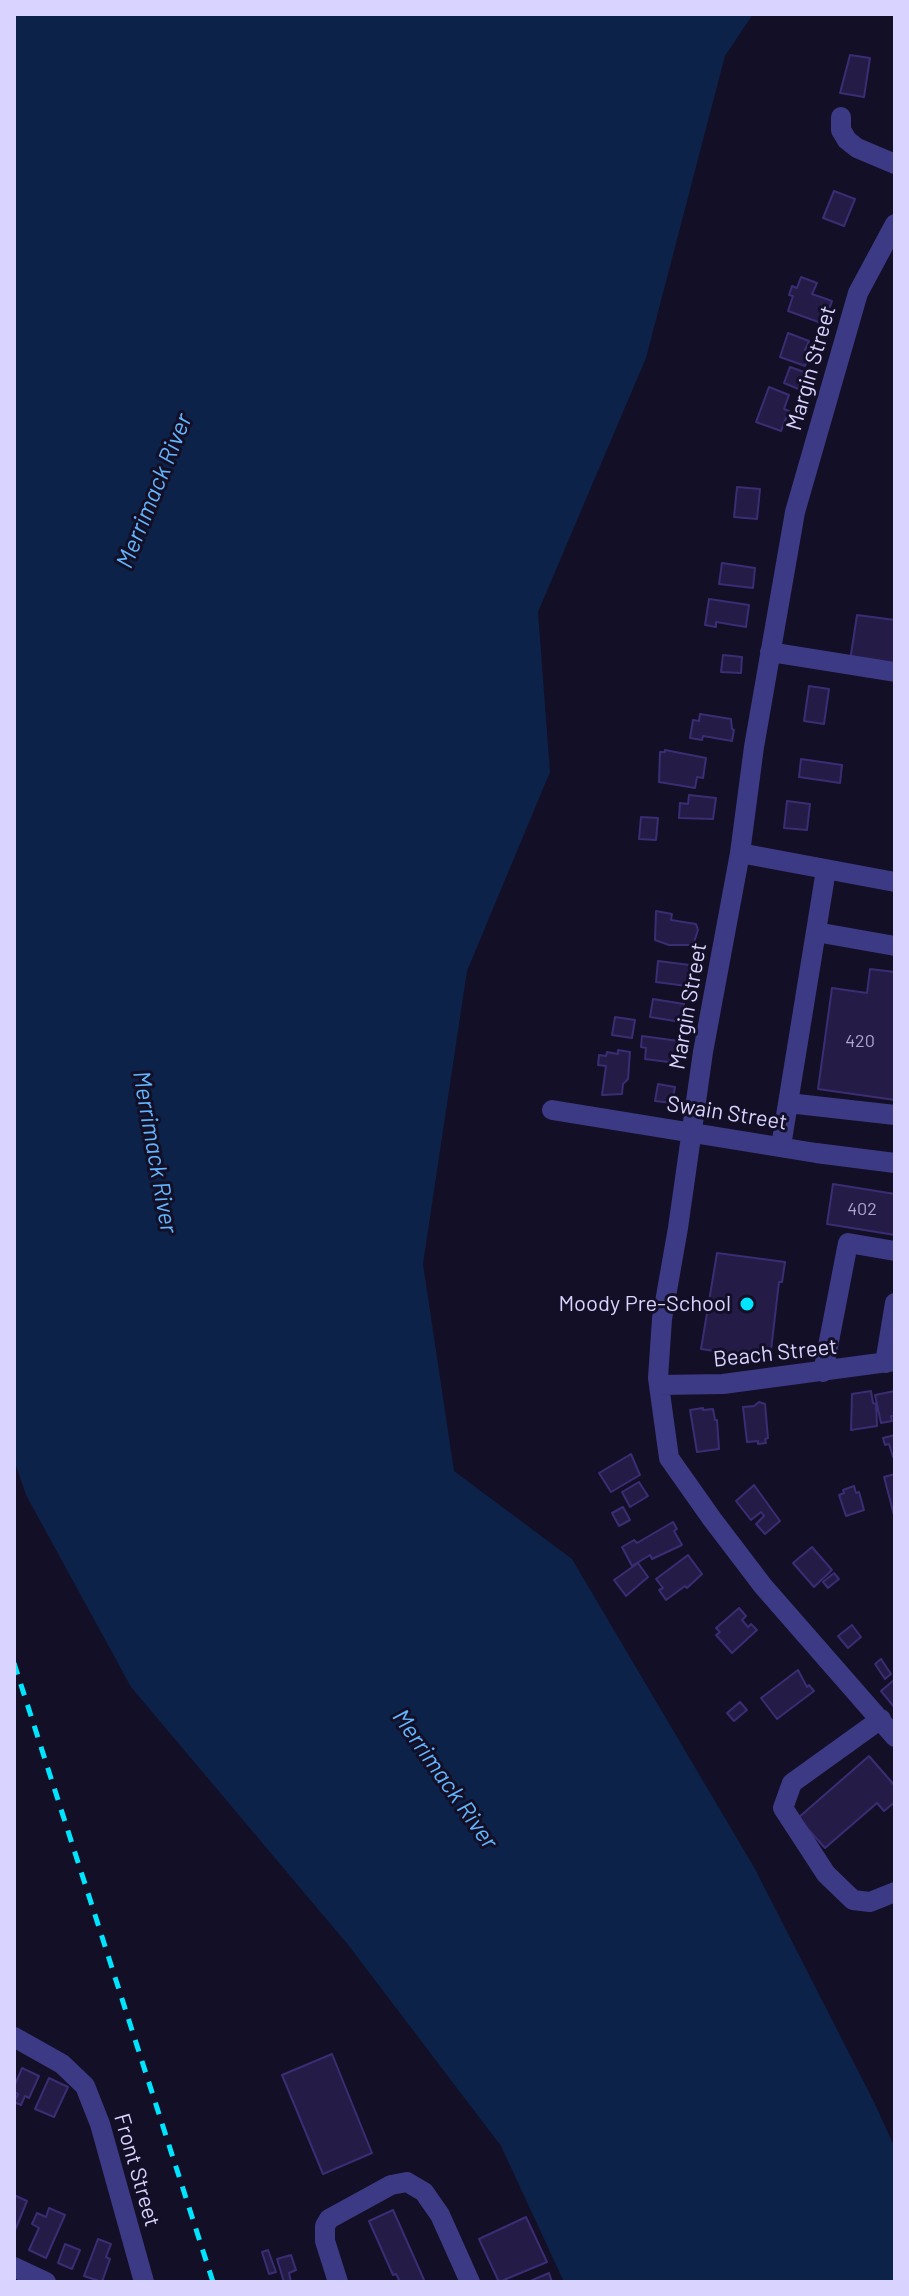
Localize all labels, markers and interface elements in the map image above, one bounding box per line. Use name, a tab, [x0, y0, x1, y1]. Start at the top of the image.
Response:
street label: Margin Street	[781, 303, 841, 433]
water label: Merrimack River	[110, 410, 198, 572]
street label: Margin Street	[664, 940, 712, 1072]
house number: 420	[845, 1030, 875, 1052]
water label: Merrimack River	[127, 1069, 183, 1235]
street label: Swain Street	[665, 1090, 789, 1136]
house number: 402	[847, 1198, 877, 1220]
place label: Moody Pre-School	[558, 1291, 731, 1317]
marker: Moody Pre-School	[738, 1295, 756, 1313]
street label: Beach Street	[712, 1333, 838, 1373]
water label: Merrimack River	[386, 1704, 504, 1854]
street label: Front Street	[108, 2110, 166, 2230]

